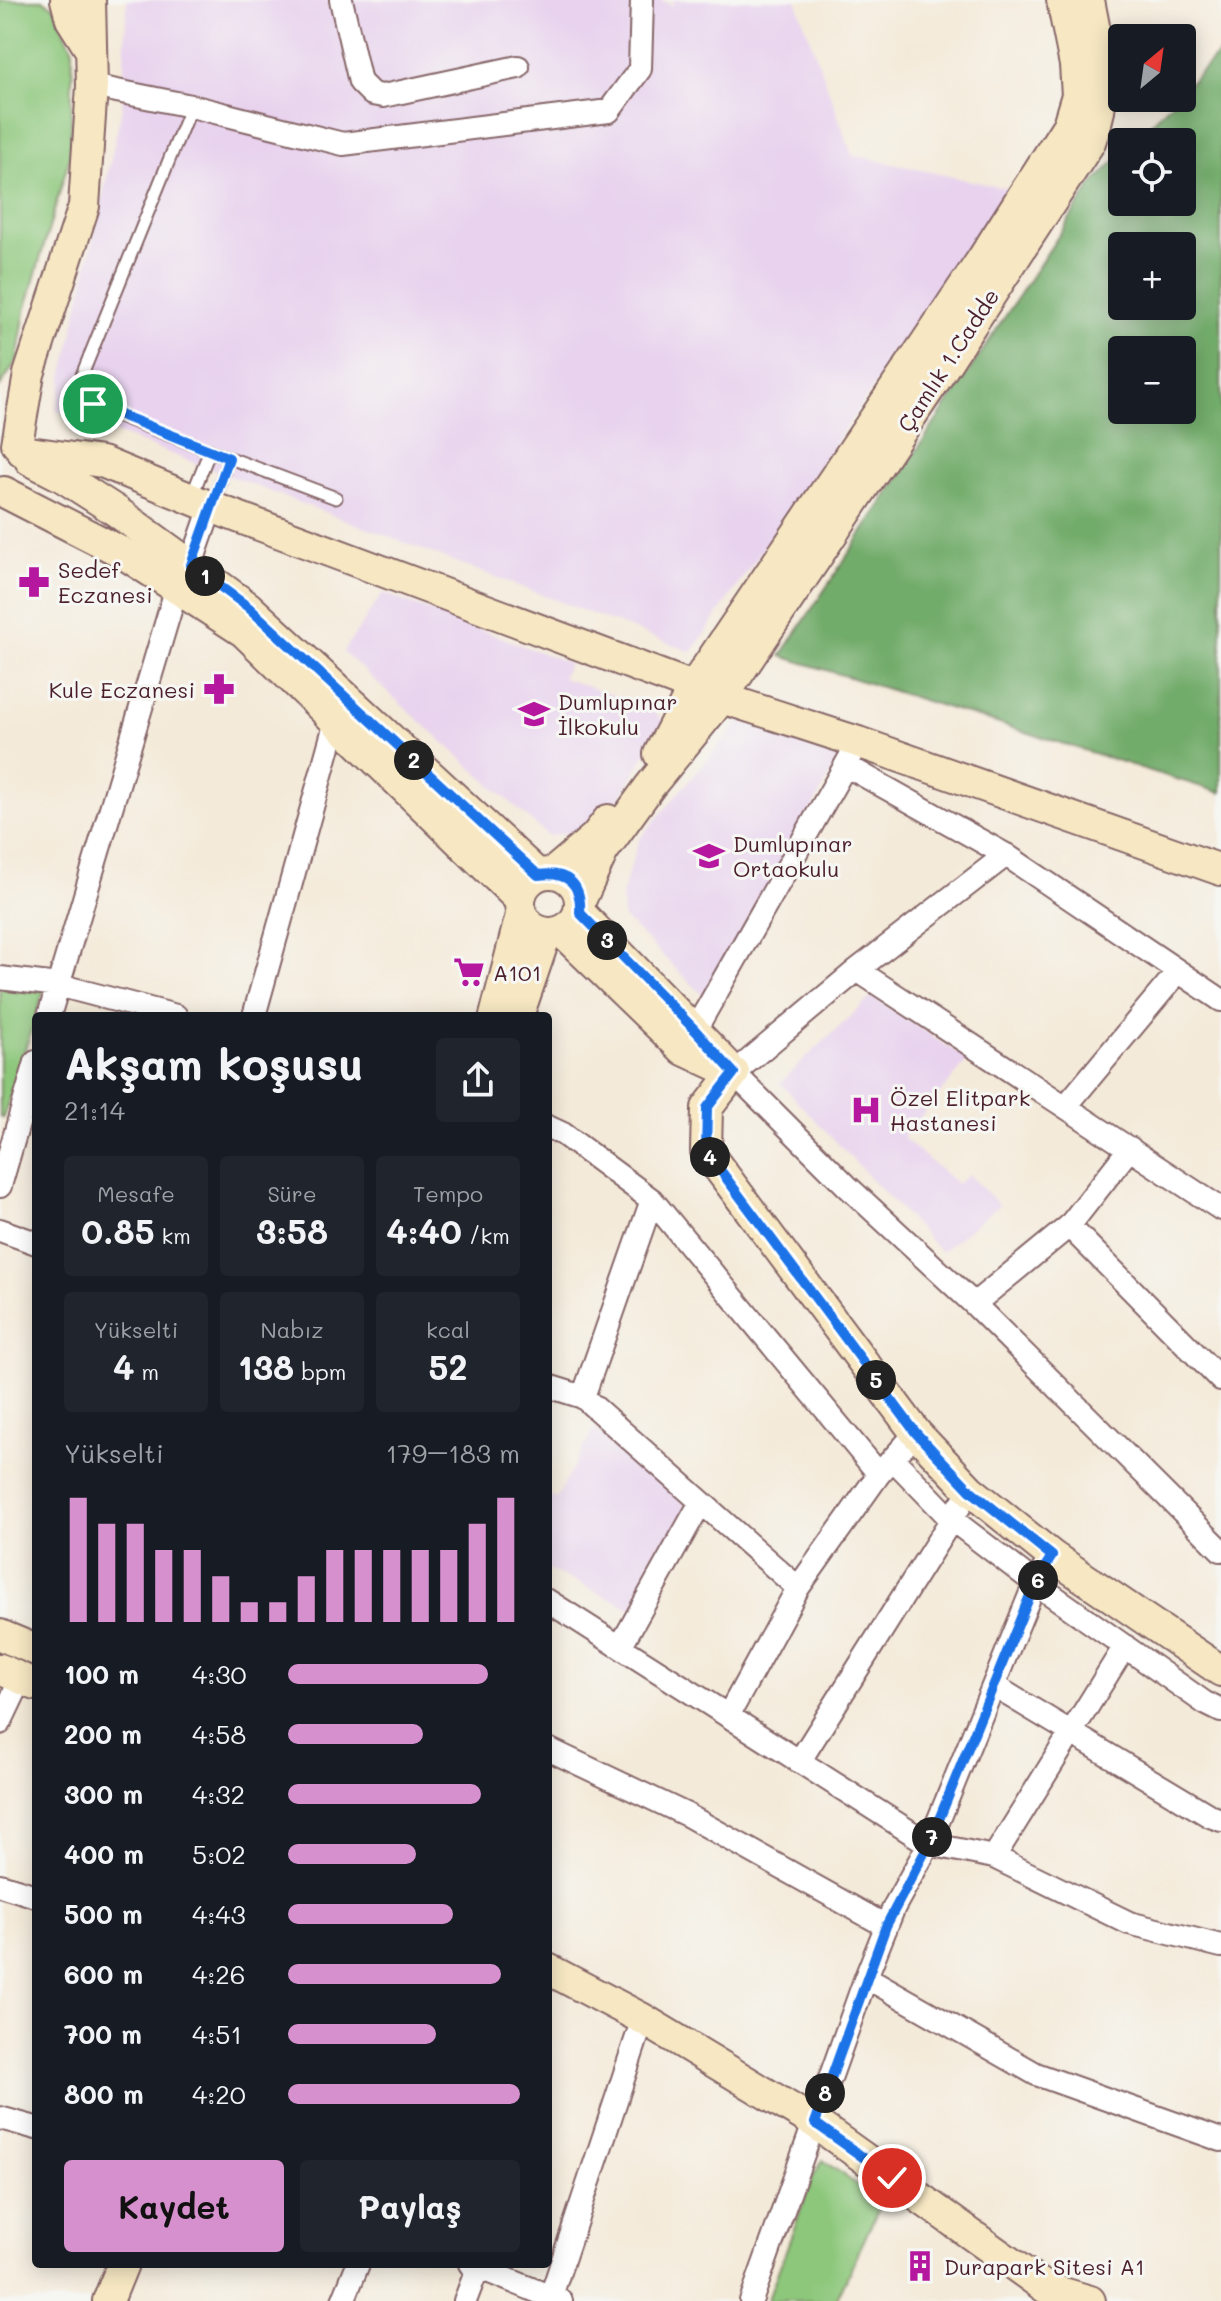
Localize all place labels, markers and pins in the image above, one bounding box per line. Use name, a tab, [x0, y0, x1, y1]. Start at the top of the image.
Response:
pin	[59, 370, 127, 438]
place label: Sedef Eczanesi	[58, 555, 153, 609]
pin: 1	[185, 556, 225, 596]
pharmacy icon: Sedef Eczanesi	[17, 565, 51, 599]
pharmacy icon: Kule Eczanesi	[202, 672, 236, 706]
place label: Kule Eczanesi	[49, 675, 195, 704]
place label: Dumlupınar İlkokulu	[558, 687, 678, 741]
school or university icon: Dumlupınar İlkokulu	[517, 697, 551, 731]
pin: 2	[394, 740, 434, 780]
place label: Dumlupınar Ortaokulu	[733, 829, 853, 883]
school or university icon: Dumlupınar Ortaokulu	[692, 839, 726, 873]
pin: 3	[587, 920, 627, 960]
supermarket icon: A101	[452, 955, 486, 989]
place label: A101	[493, 958, 541, 987]
place label: Özel Elitpark Hastanesi	[890, 1083, 1030, 1137]
hospital icon: Özel Elitpark Hastanesi	[849, 1093, 883, 1127]
pin: 4	[690, 1137, 730, 1177]
pin: 5	[856, 1360, 896, 1400]
pin: 6	[1018, 1560, 1058, 1600]
pin: 7	[912, 1817, 952, 1857]
pin: 8	[805, 2073, 845, 2113]
pin	[858, 2144, 926, 2212]
building icon: Durapark Sitesi A1	[903, 2249, 937, 2283]
place label: Durapark Sitesi A1	[944, 2252, 1145, 2281]

